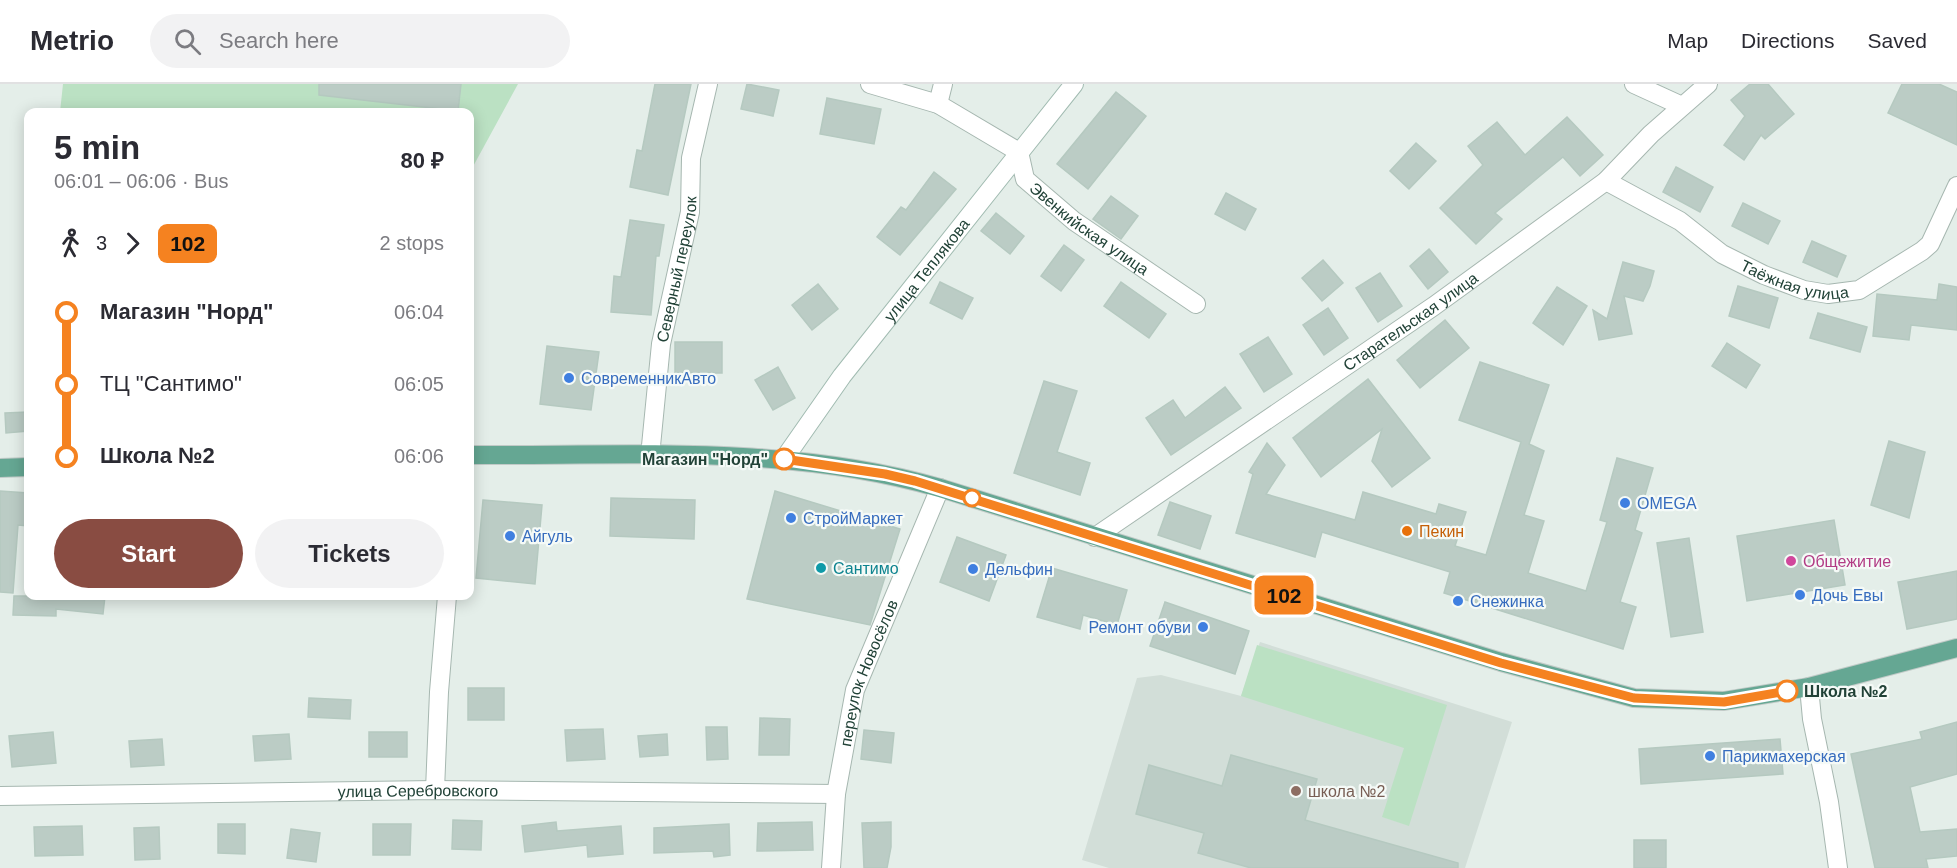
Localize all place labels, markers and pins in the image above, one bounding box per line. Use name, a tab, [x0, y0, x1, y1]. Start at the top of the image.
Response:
place label: СовременникАвто	[581, 370, 716, 387]
marker: СовременникАвто	[562, 371, 576, 385]
marker: Магазин "Норд"	[773, 448, 795, 470]
place label: Магазин "Норд"	[642, 451, 768, 468]
unlabelled marker	[963, 489, 981, 507]
place label: OMEGA	[1637, 495, 1697, 512]
marker: OMEGA	[1618, 496, 1632, 510]
place label: СтройМаркет	[803, 510, 903, 527]
marker: СтройМаркет	[784, 511, 798, 525]
place label: Пекин	[1419, 523, 1464, 540]
marker: Пекин	[1400, 524, 1414, 538]
place label: Айгуль	[522, 528, 573, 545]
marker: Айгуль	[503, 529, 517, 543]
place label: Общежитие	[1803, 553, 1891, 570]
marker: Общежитие	[1784, 554, 1798, 568]
place label: Сантимо	[833, 560, 899, 577]
marker: Сантимо	[814, 561, 828, 575]
place label: Дельфин	[985, 561, 1053, 578]
marker: Дельфин	[966, 562, 980, 576]
place label: Дочь Евы	[1812, 587, 1883, 604]
marker: Дочь Евы	[1793, 588, 1807, 602]
place label: Снежинка	[1470, 593, 1544, 610]
marker: Снежинка	[1451, 594, 1465, 608]
place label: Ремонт обуви	[1088, 619, 1191, 636]
marker: Ремонт обуви	[1196, 620, 1210, 634]
marker: Школа №2	[1776, 680, 1798, 702]
place label: Школа №2	[1804, 683, 1888, 700]
place label: Парикмахерская	[1722, 748, 1846, 765]
marker: Парикмахерская	[1703, 749, 1717, 763]
place label: школа №2	[1308, 783, 1385, 800]
marker: школа №2	[1289, 784, 1303, 798]

